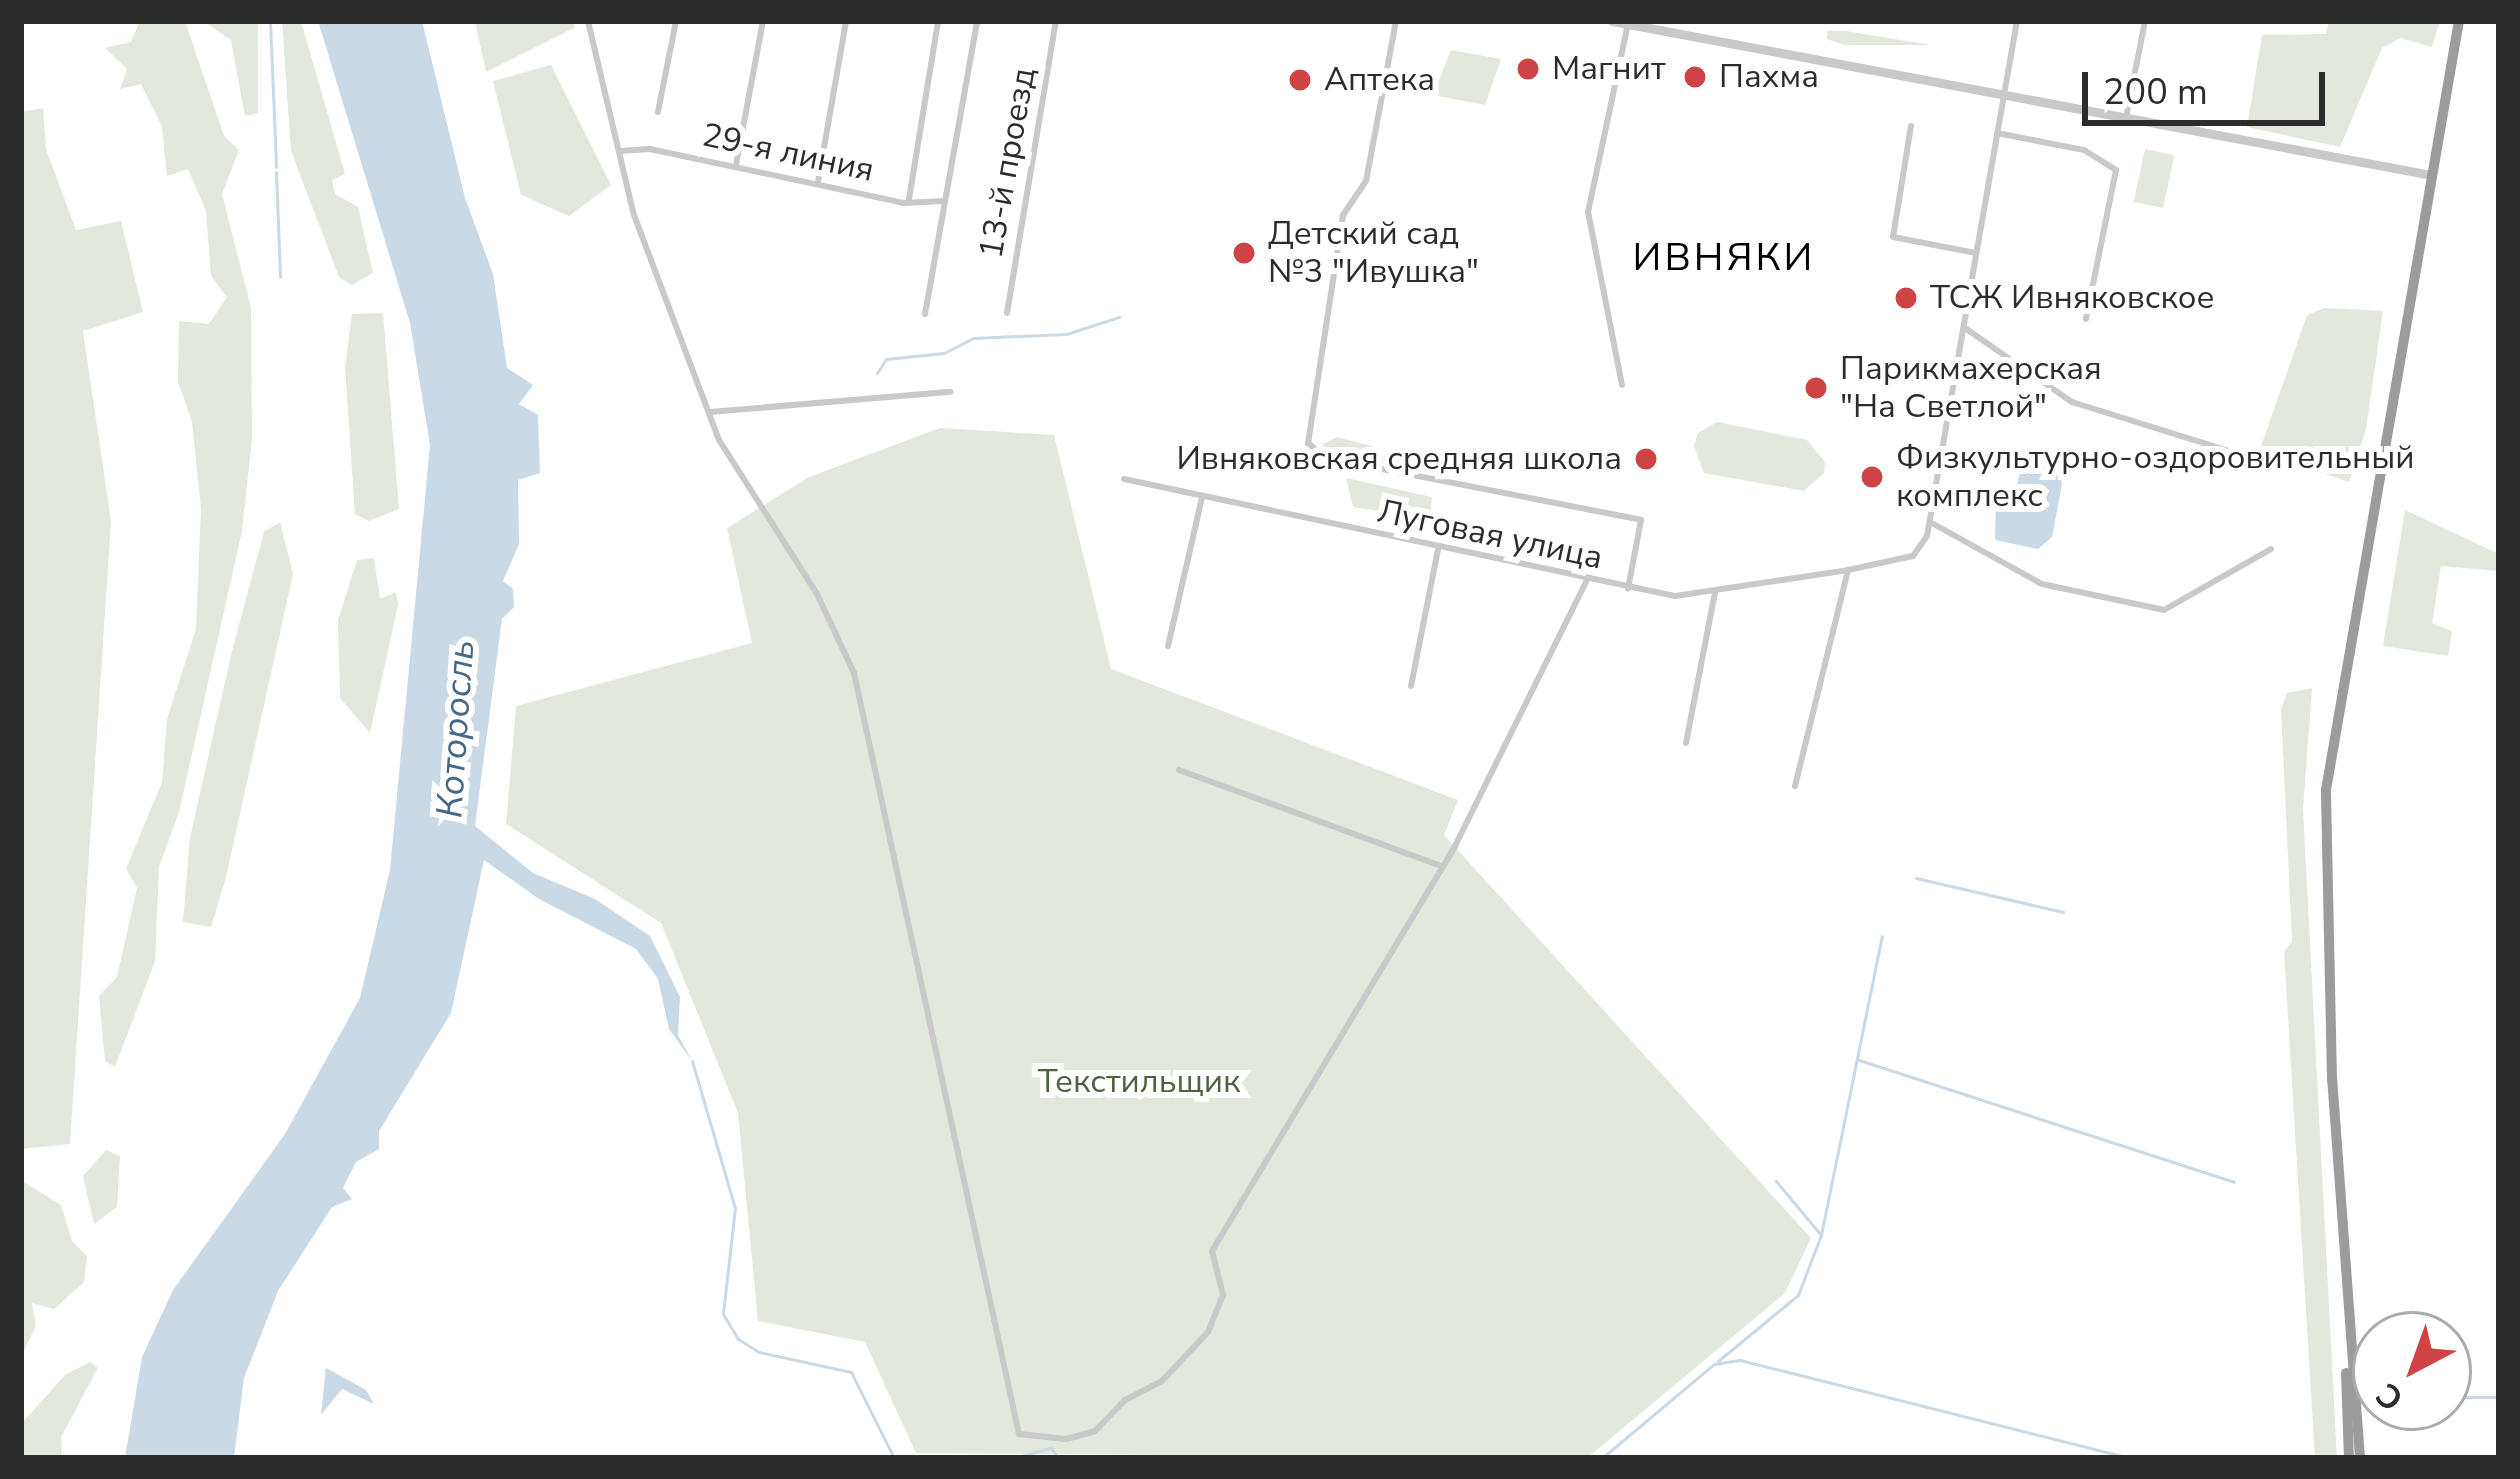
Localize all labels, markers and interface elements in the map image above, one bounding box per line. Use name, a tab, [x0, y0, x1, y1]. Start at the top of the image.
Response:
scale bar	[2088, 48, 2331, 122]
place label: Магнит	[1552, 49, 1666, 89]
marker: Магнит	[1515, 56, 1541, 82]
place label: Пахма	[1719, 57, 1819, 97]
place label: Аптека	[1324, 60, 1435, 100]
marker: Пахма	[1682, 64, 1708, 90]
street label: 13-й проезд	[972, 65, 1044, 261]
marker: Аптека	[1287, 67, 1313, 93]
text: 200 m	[2103, 68, 2208, 117]
street label: 29-я линия	[699, 115, 877, 191]
place label: Детский сад №3 "Ивушка"	[1268, 214, 1479, 292]
district label: ИВНЯКИ	[1633, 235, 1815, 281]
marker: Детский сад №3 "Ивушка"	[1231, 240, 1257, 266]
place label: ТСЖ Ивняковское	[1930, 278, 2214, 318]
marker: ТСЖ Ивняковское	[1893, 285, 1919, 311]
place label: Парикмахерская "На Светлой"	[1840, 349, 2102, 427]
marker: Парикмахерская "На Светлой"	[1803, 375, 1829, 401]
place label: Физкультурно-оздоровительный комплекс	[1896, 438, 2415, 516]
place label: Ивняковская средняя школа	[1176, 439, 1622, 479]
marker: Ивняковская средняя школа	[1633, 446, 1659, 472]
marker: Физкультурно-оздоровительный комплекс	[1859, 464, 1885, 490]
street label: Луговая улица	[1374, 492, 1606, 578]
water label: Которосль	[428, 639, 484, 819]
park label: Текстильщик	[1038, 1062, 1240, 1102]
north arrow	[2352, 1311, 2472, 1431]
text: С	[2367, 1372, 2413, 1421]

